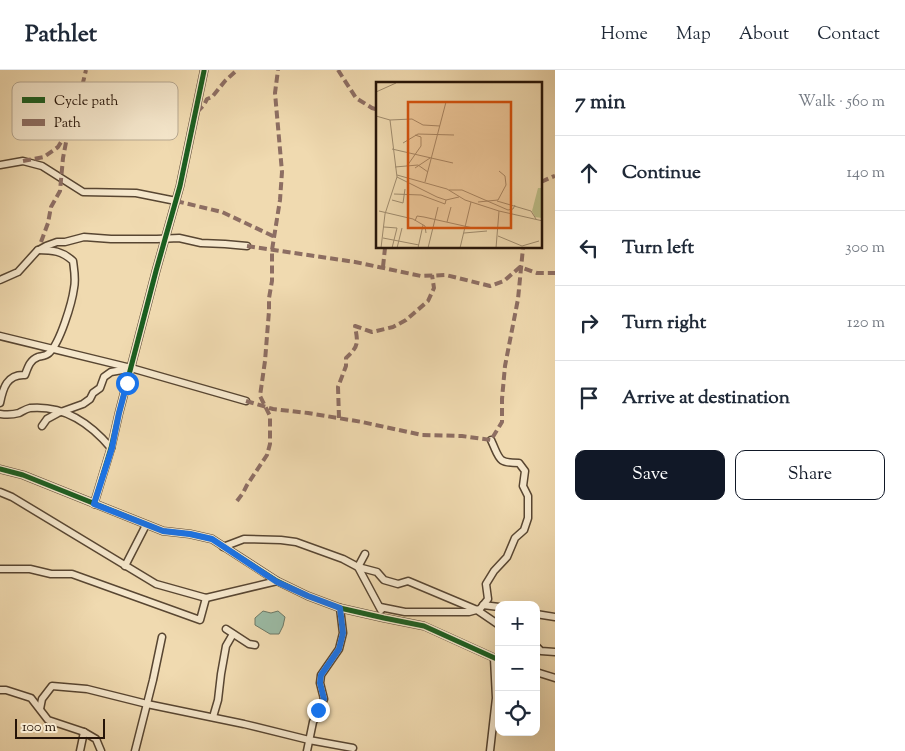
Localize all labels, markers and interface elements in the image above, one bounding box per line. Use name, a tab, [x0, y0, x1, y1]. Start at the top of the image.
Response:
text: Pathlet	[25, 18, 97, 52]
text: Home	[601, 22, 648, 48]
text: Map	[676, 22, 711, 48]
text: About	[739, 22, 789, 48]
text: Contact	[817, 22, 880, 48]
legend	[12, 82, 178, 140]
inset map	[376, 82, 542, 249]
text: 7 min	[575, 88, 626, 118]
text: Walk · 560 m	[798, 91, 885, 114]
text: Cycle path	[54, 92, 118, 112]
text: Path	[54, 114, 81, 134]
icon: ahead	[575, 159, 603, 187]
text: Continue	[622, 160, 701, 187]
text: 140 m	[847, 162, 885, 185]
icon: left	[575, 234, 603, 262]
text: Turn left	[622, 235, 694, 262]
text: 300 m	[845, 237, 885, 260]
icon: right	[575, 309, 603, 337]
text: Turn right	[622, 310, 706, 337]
text: 120 m	[847, 312, 885, 335]
route start	[116, 372, 139, 395]
icon: arrive	[575, 384, 603, 412]
text: Arrive at destination	[622, 385, 790, 412]
button: Save	[575, 450, 725, 500]
button: Share	[735, 450, 885, 500]
map controls	[495, 601, 540, 736]
button: +	[495, 601, 540, 646]
button: −	[495, 646, 540, 691]
button: locate	[495, 691, 540, 736]
route end	[307, 699, 330, 722]
scale bar	[15, 716, 105, 739]
text: 100 m	[22, 718, 56, 738]

